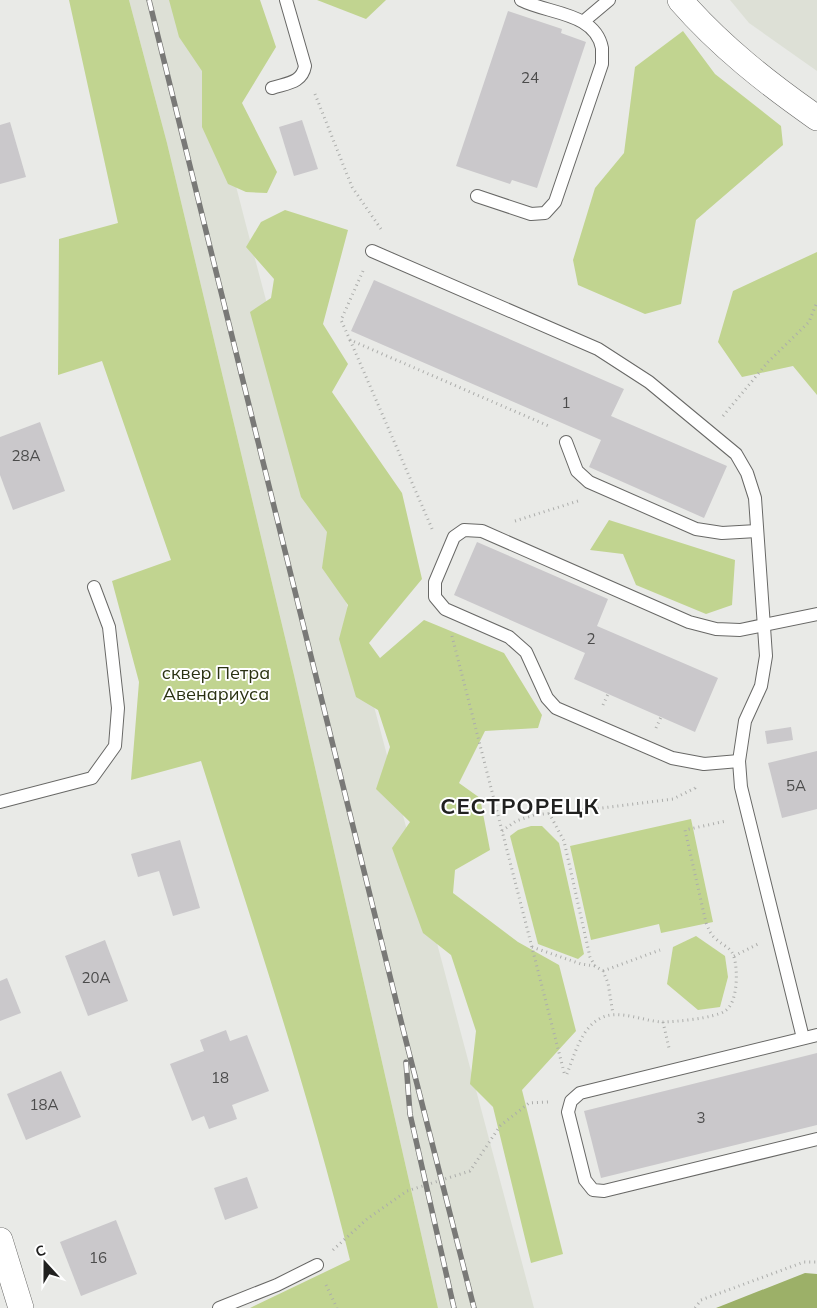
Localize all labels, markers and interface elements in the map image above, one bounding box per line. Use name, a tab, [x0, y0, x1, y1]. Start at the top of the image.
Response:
house number: 24	[521, 68, 539, 87]
house number: 1	[561, 393, 571, 412]
house number: 28А	[11, 446, 41, 465]
house number: 2	[586, 629, 596, 648]
park label: сквер Петра Авенариуса	[162, 661, 270, 705]
house number: 5А	[786, 776, 806, 795]
district label: СЕСТРОРЕЦК	[440, 792, 600, 820]
house number: 20А	[81, 968, 111, 987]
house number: 18	[211, 1068, 229, 1087]
house number: 18А	[29, 1095, 59, 1114]
house number: 3	[696, 1108, 706, 1127]
north arrow	[20, 1238, 70, 1288]
text: С	[33, 1241, 48, 1261]
house number: 16	[89, 1248, 107, 1267]

